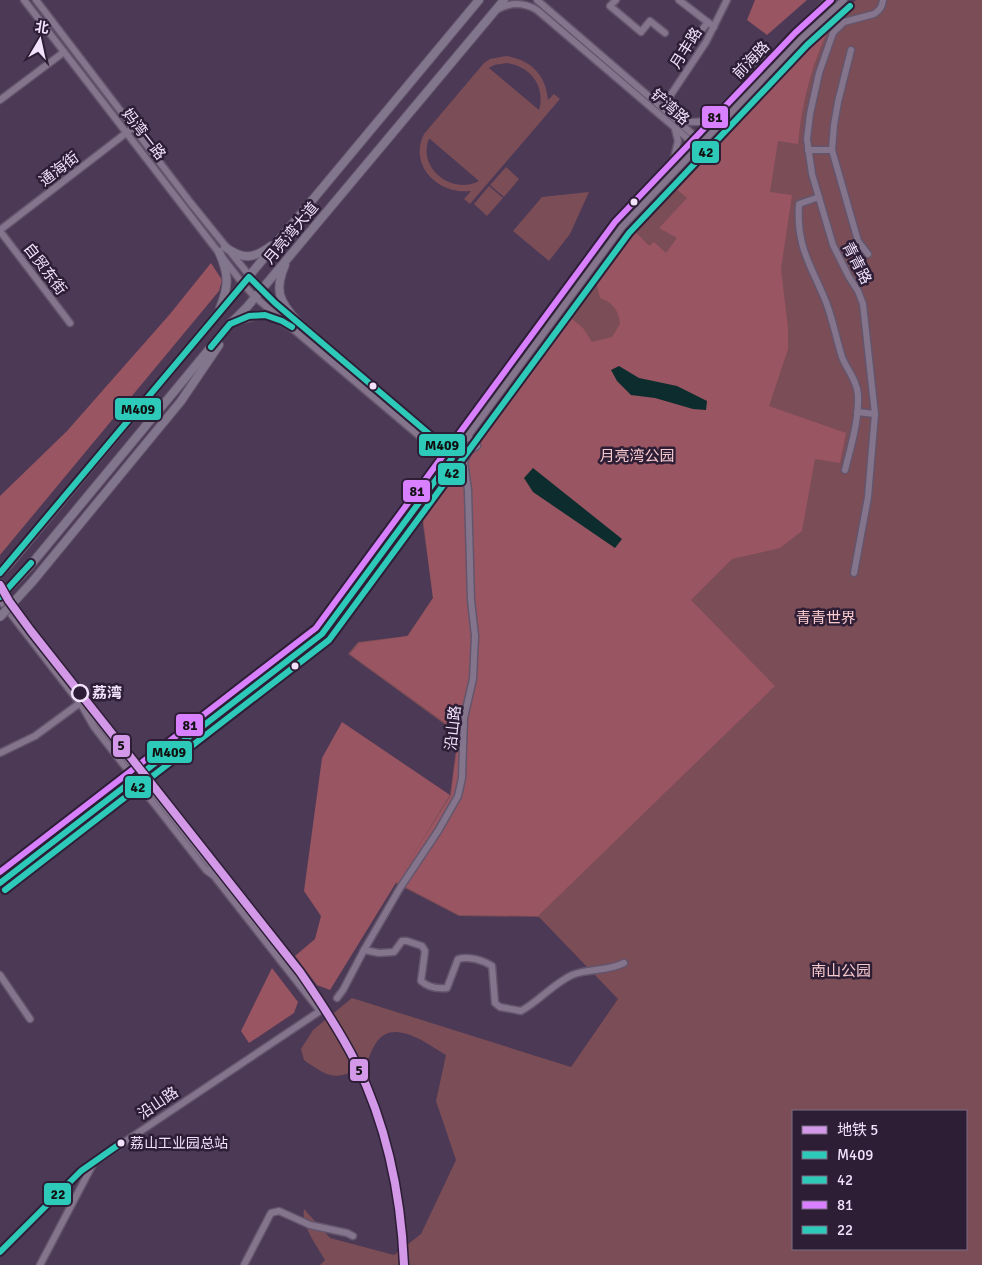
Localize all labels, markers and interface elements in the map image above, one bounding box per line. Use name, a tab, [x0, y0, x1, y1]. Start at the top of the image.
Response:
north arrow	[15, 15, 65, 65]
text: 北	[34, 18, 50, 37]
street label: 月丰路	[666, 24, 706, 72]
street label: 前海路	[729, 38, 773, 82]
street label: 铲湾路	[647, 85, 693, 129]
street label: 妈湾一路	[118, 105, 170, 163]
line badge: 81	[701, 105, 729, 129]
text: 81	[707, 109, 723, 126]
line badge: 42	[691, 140, 720, 164]
text: 42	[698, 144, 714, 161]
street label: 通海街	[36, 148, 82, 190]
unlabelled marker	[629, 197, 639, 207]
street label: 月亮湾大道	[260, 198, 322, 268]
street label: 青青路	[839, 239, 875, 287]
street label: 自贸东街	[20, 240, 70, 298]
unlabelled marker	[368, 381, 378, 391]
line badge: M409	[114, 397, 162, 421]
text: M409	[121, 401, 156, 418]
line badge: M409	[418, 433, 466, 457]
text: M409	[425, 437, 460, 454]
park label: 月亮湾公园	[599, 447, 675, 465]
line badge: 42	[437, 462, 466, 486]
text: 42	[444, 465, 460, 482]
line badge: 81	[402, 479, 431, 503]
text: 81	[409, 483, 425, 500]
park label: 青青世界	[796, 609, 856, 627]
unlabelled marker	[290, 661, 300, 671]
marker: 荔湾	[71, 684, 89, 702]
place label: 荔湾	[92, 684, 122, 702]
street label: 沿山路	[442, 705, 464, 751]
line badge: 81	[175, 713, 204, 737]
text: 81	[182, 717, 198, 734]
line badge: 5	[112, 734, 131, 758]
text: 5	[117, 737, 125, 754]
line badge: M409	[146, 740, 193, 764]
text: M409	[152, 744, 187, 761]
line badge: 42	[124, 775, 152, 799]
text: 42	[130, 779, 146, 796]
park label: 南山公园	[811, 962, 871, 980]
line badge: 5	[349, 1058, 369, 1082]
text: 5	[355, 1062, 363, 1079]
street label: 沿山路	[134, 1083, 182, 1123]
legend	[792, 1110, 967, 1250]
text: 地铁 5	[837, 1121, 878, 1139]
place label: 荔山工业园总站	[130, 1135, 228, 1152]
marker: 荔山工业园总站	[116, 1138, 126, 1148]
text: M409	[837, 1146, 873, 1164]
text: 42	[837, 1171, 853, 1189]
line badge: 22	[43, 1182, 72, 1206]
text: 22	[50, 1186, 66, 1203]
text: 81	[837, 1196, 853, 1214]
text: 22	[837, 1221, 853, 1239]

